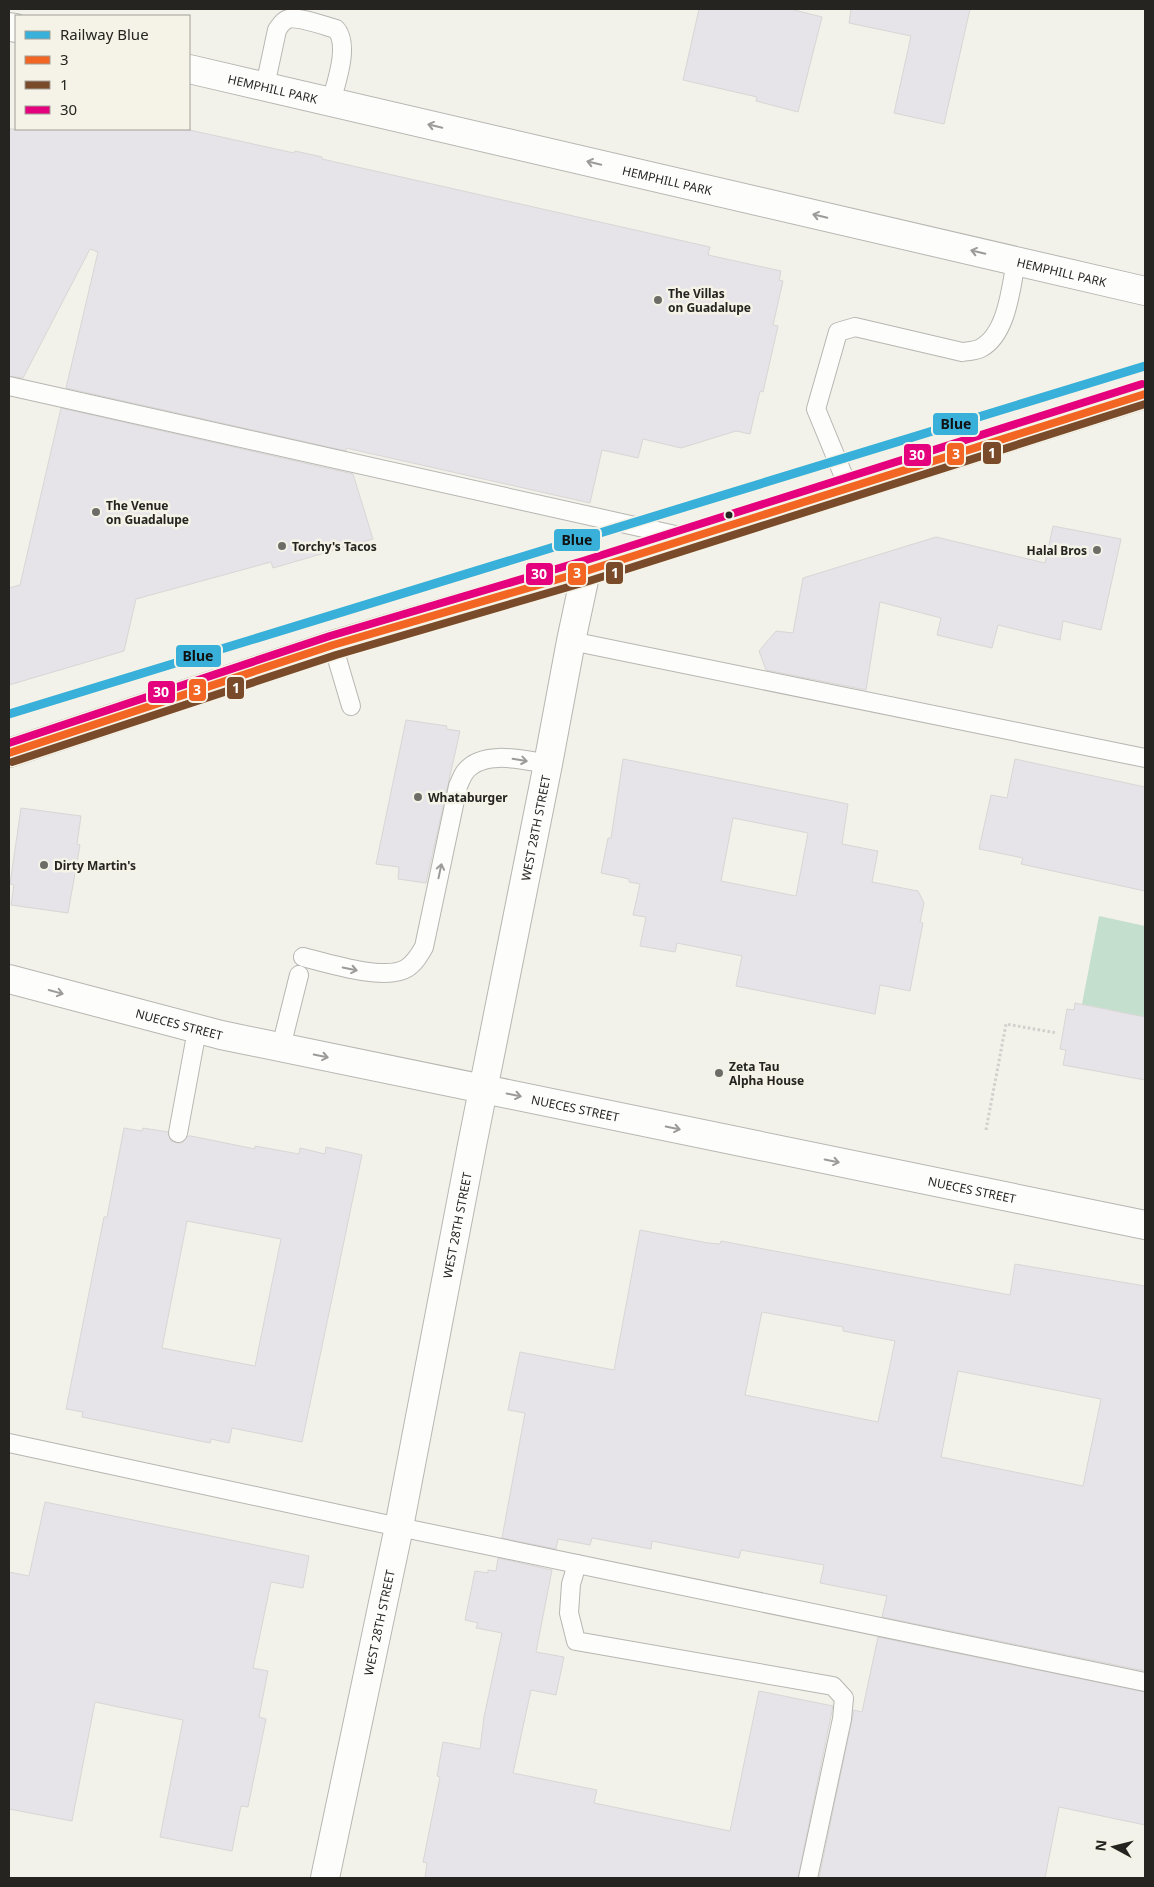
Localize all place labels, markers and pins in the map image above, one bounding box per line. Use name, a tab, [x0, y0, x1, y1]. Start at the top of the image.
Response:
place label: The Villas on Guadalupe	[668, 285, 751, 316]
marker: The Villas on Guadalupe	[652, 294, 664, 306]
place label: The Venue on Guadalupe	[106, 497, 189, 528]
marker: The Venue on Guadalupe	[90, 506, 102, 518]
unlabelled marker	[724, 510, 734, 520]
place label: Torchy's Tacos	[292, 538, 377, 555]
marker: Torchy's Tacos	[276, 540, 288, 552]
place label: Halal Bros	[1027, 542, 1087, 559]
marker: Halal Bros	[1091, 544, 1103, 556]
place label: Whataburger	[428, 789, 508, 806]
marker: Whataburger	[412, 791, 424, 803]
place label: Dirty Martin's	[54, 857, 136, 874]
marker: Dirty Martin's	[38, 859, 50, 871]
place label: Zeta Tau Alpha House	[729, 1058, 804, 1089]
marker: Zeta Tau Alpha House	[713, 1067, 725, 1079]

